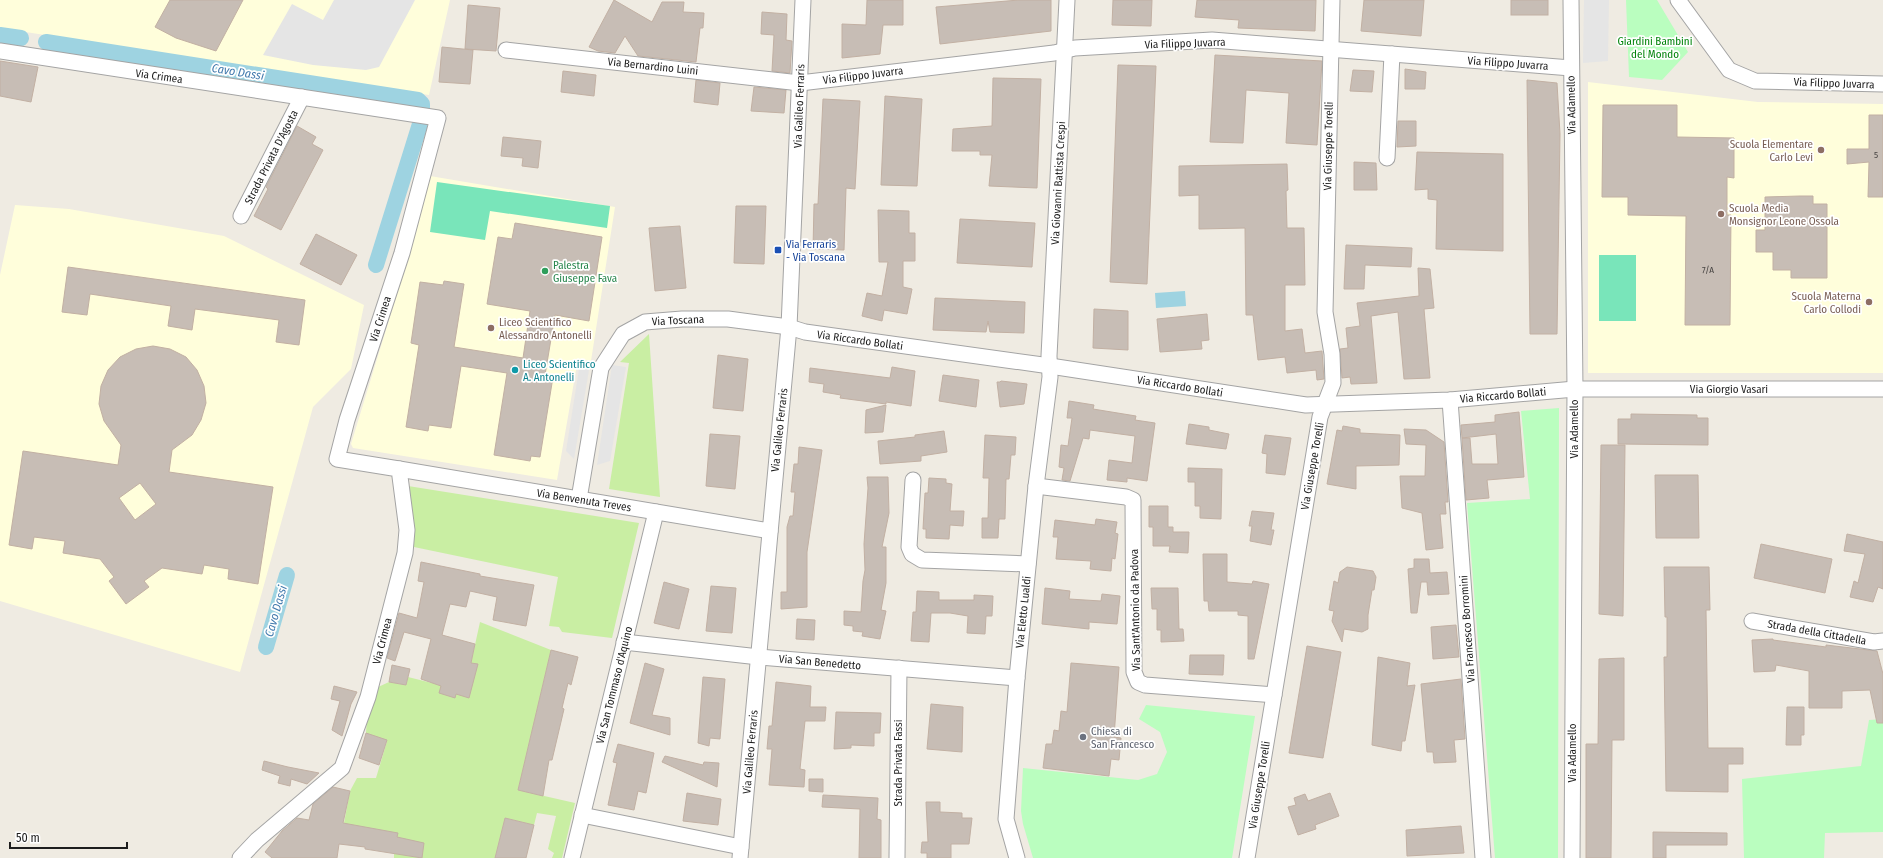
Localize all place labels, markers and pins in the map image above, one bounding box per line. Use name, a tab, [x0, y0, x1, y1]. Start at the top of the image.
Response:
place label: Scuola Elementare Carlo Levi	[1730, 138, 1813, 164]
marker: Scuola Elementare Carlo Levi	[1816, 145, 1826, 155]
place label: Scuola Media Monsignor Leone Ossola	[1729, 202, 1839, 228]
marker: Scuola Media Monsignor Leone Ossola	[1716, 209, 1726, 219]
place label: Via Ferraris - Via Toscana	[786, 238, 845, 264]
marker: Via Ferraris - Via Toscana	[773, 245, 783, 255]
place label: Palestra Giuseppe Fava	[553, 259, 617, 285]
marker: Palestra Giuseppe Fava	[540, 266, 550, 276]
place label: Scuola Materna Carlo Collodi	[1791, 290, 1861, 316]
marker: Scuola Materna Carlo Collodi	[1864, 297, 1874, 307]
place label: Liceo Scientifico Alessandro Antonelli	[499, 316, 592, 342]
marker: Liceo Scientifico Alessandro Antonelli	[486, 323, 496, 333]
place label: Liceo Scientifico A. Antonelli	[523, 358, 596, 384]
marker: Liceo Scientifico A. Antonelli	[510, 365, 520, 375]
place label: Chiesa di San Francesco	[1091, 725, 1154, 751]
marker: Chiesa di San Francesco	[1078, 732, 1088, 742]

